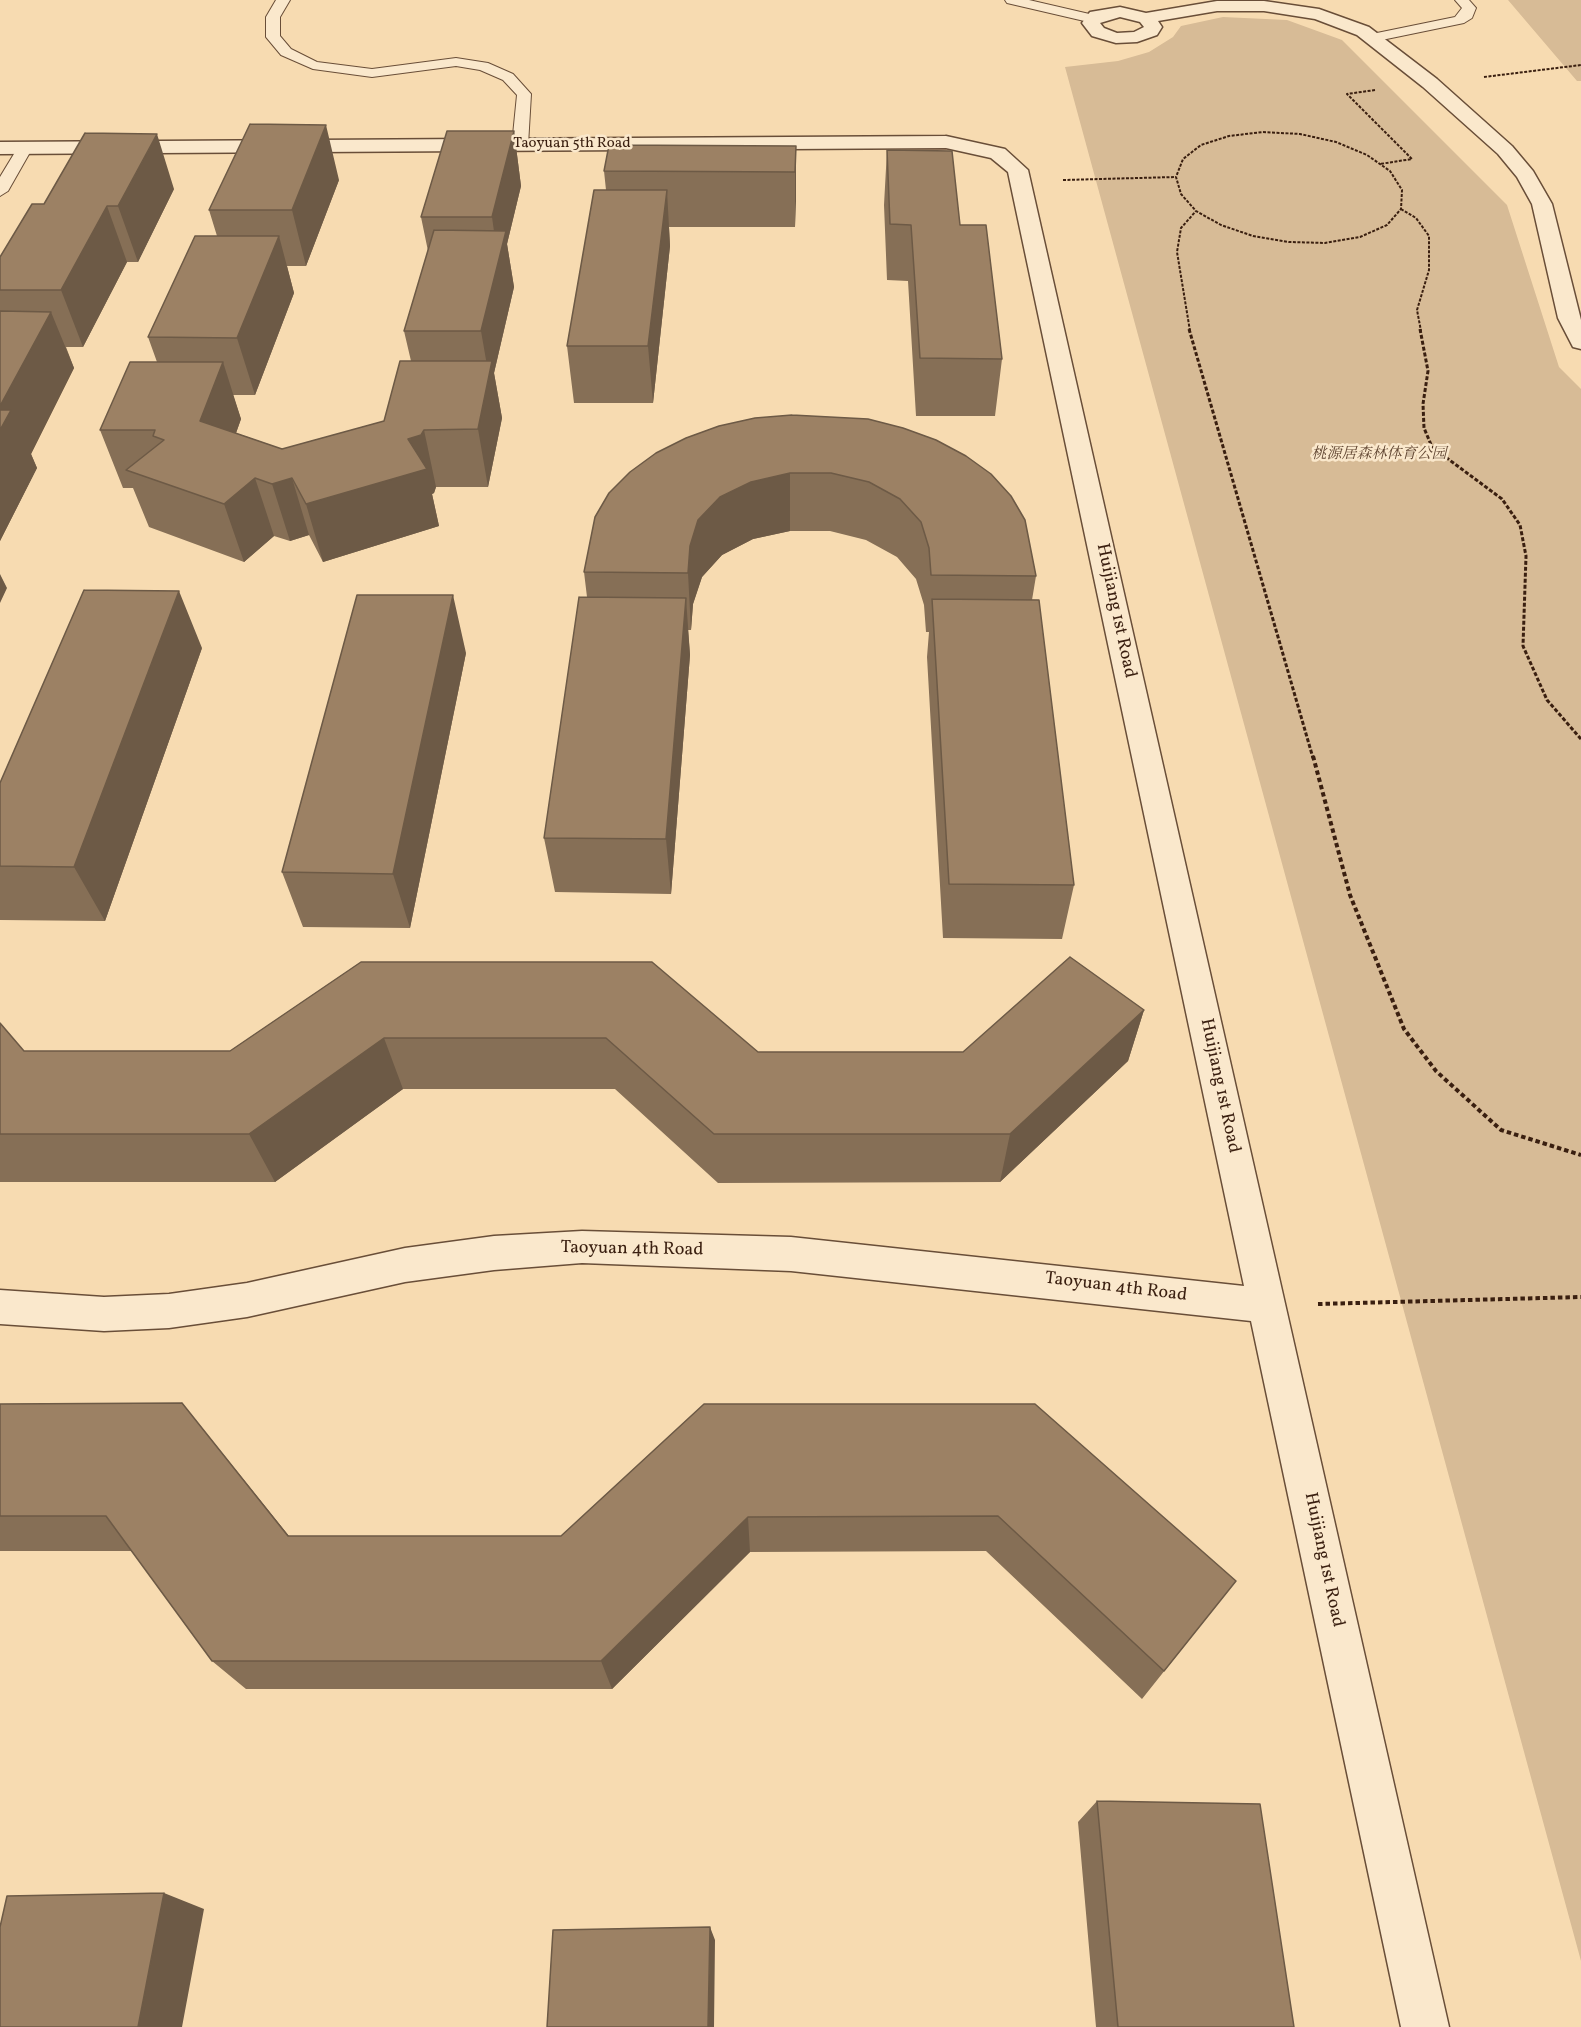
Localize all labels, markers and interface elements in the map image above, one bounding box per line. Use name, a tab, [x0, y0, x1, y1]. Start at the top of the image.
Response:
street label: Taoyuan 5th Road	[513, 135, 631, 153]
park label: 桃源居森林体育公园	[1312, 446, 1446, 464]
street label: Huijiang 1st Road	[1090, 542, 1140, 680]
street label: Huijiang 1st Road	[1194, 1017, 1244, 1155]
street label: Taoyuan 4th Road	[560, 1238, 704, 1262]
street label: Taoyuan 4th Road	[1044, 1269, 1188, 1307]
street label: Huijiang 1st Road	[1298, 1491, 1348, 1629]

